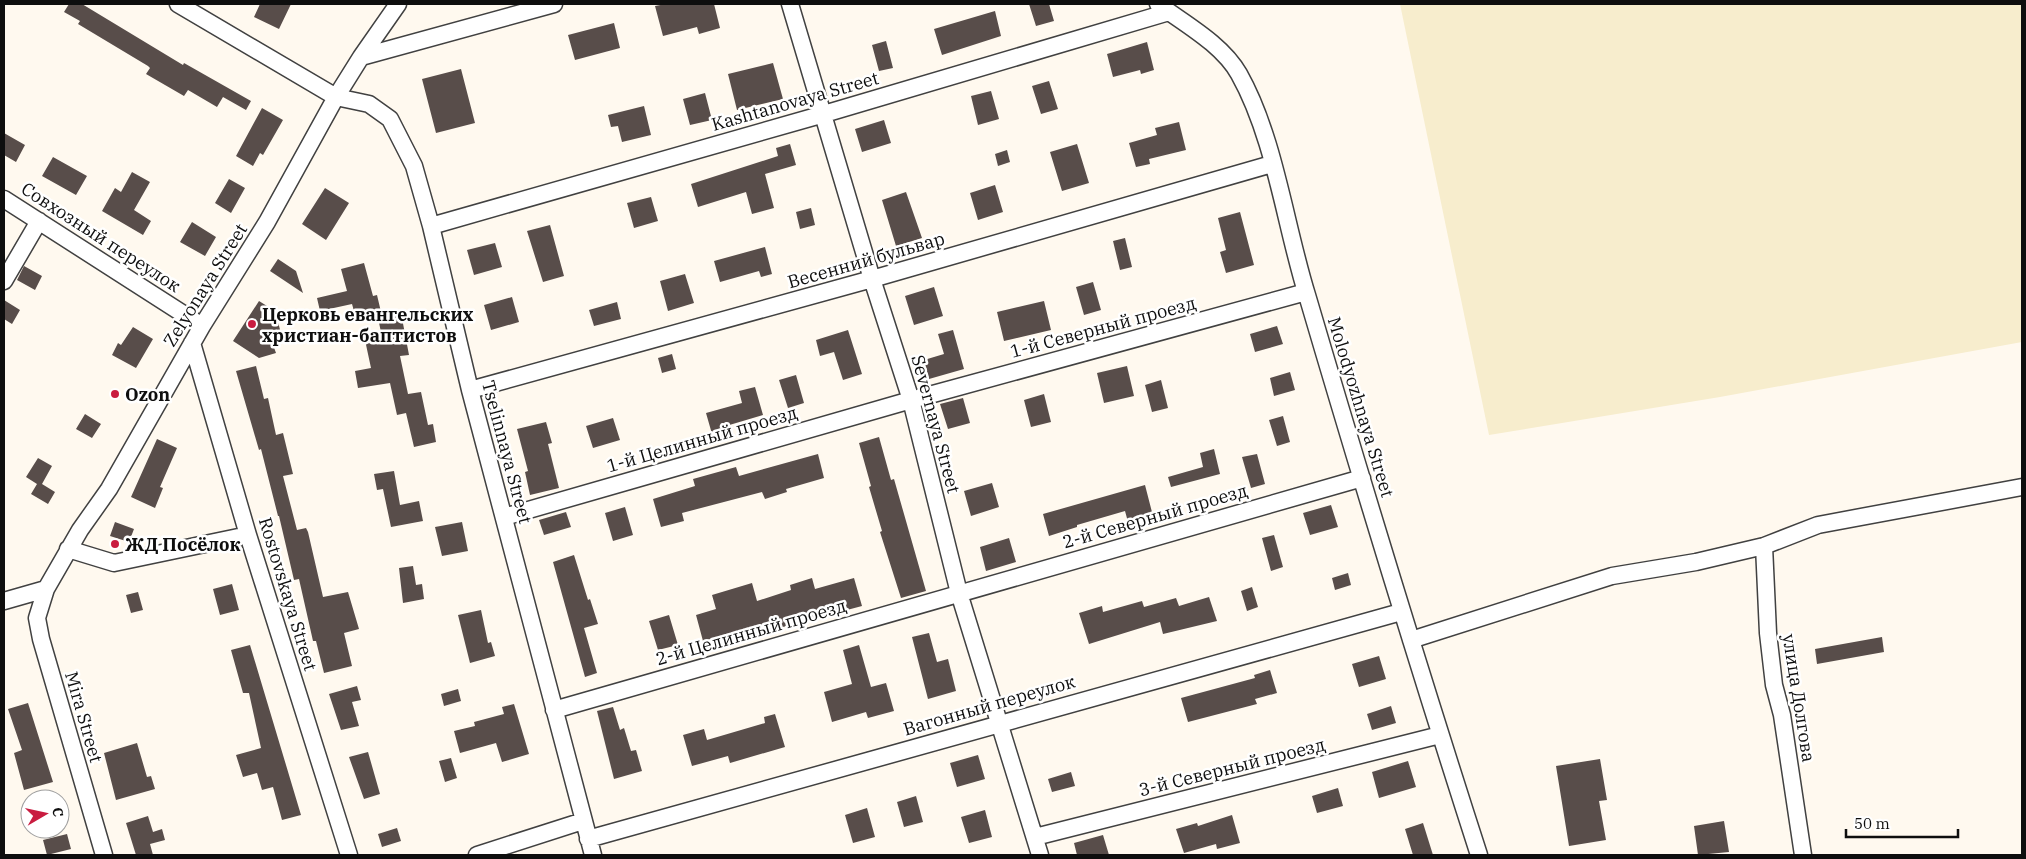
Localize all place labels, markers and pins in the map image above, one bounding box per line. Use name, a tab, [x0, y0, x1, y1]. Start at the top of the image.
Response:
place label: Церковь евангельских христиан-баптистов	[262, 303, 474, 347]
marker: Церковь евангельских христиан-баптистов	[246, 318, 258, 330]
place label: Ozon	[125, 383, 170, 406]
marker: Ozon	[109, 388, 121, 400]
place label: ЖД Посёлок	[125, 533, 241, 556]
marker: ЖД Посёлок	[109, 538, 121, 550]

